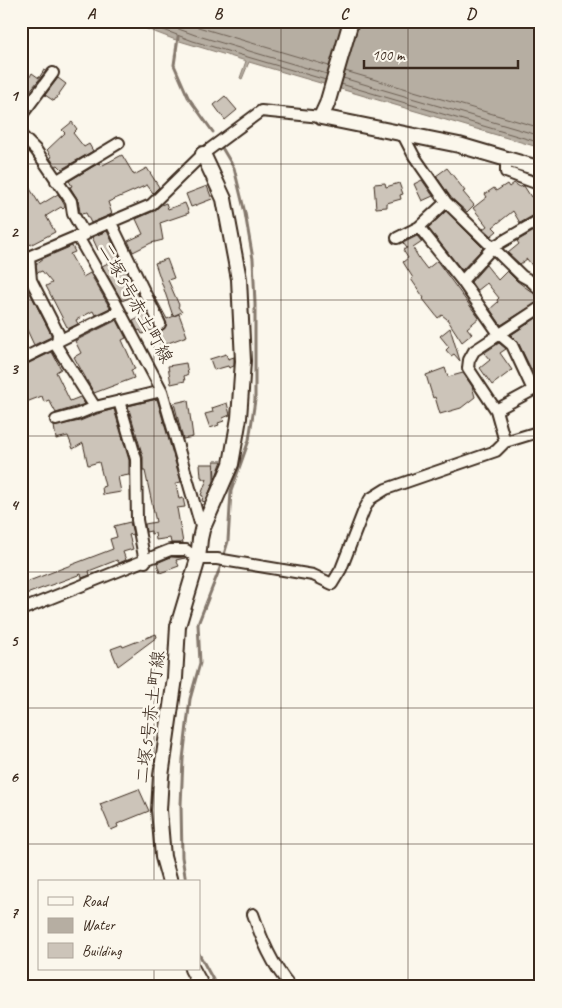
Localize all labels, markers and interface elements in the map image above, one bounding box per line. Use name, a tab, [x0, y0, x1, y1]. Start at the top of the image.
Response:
text: A	[87, 4, 97, 24]
text: B	[214, 4, 224, 24]
text: C	[340, 4, 350, 24]
text: D	[466, 4, 477, 24]
scale bar	[364, 38, 518, 70]
text: 100 m	[372, 46, 406, 65]
text: 1	[10, 86, 19, 106]
text: 2	[10, 222, 19, 242]
street label: 二塚5号赤土町線	[94, 239, 178, 367]
text: 3	[10, 359, 19, 379]
text: 4	[10, 495, 19, 515]
text: 5	[11, 631, 20, 651]
street label: 二塚5号赤土町線	[131, 649, 169, 785]
text: 6	[10, 767, 19, 787]
legend	[38, 880, 200, 970]
text: Road	[82, 892, 109, 911]
text: 7	[10, 903, 19, 923]
text: Water	[82, 916, 116, 935]
text: Building	[82, 942, 122, 961]

